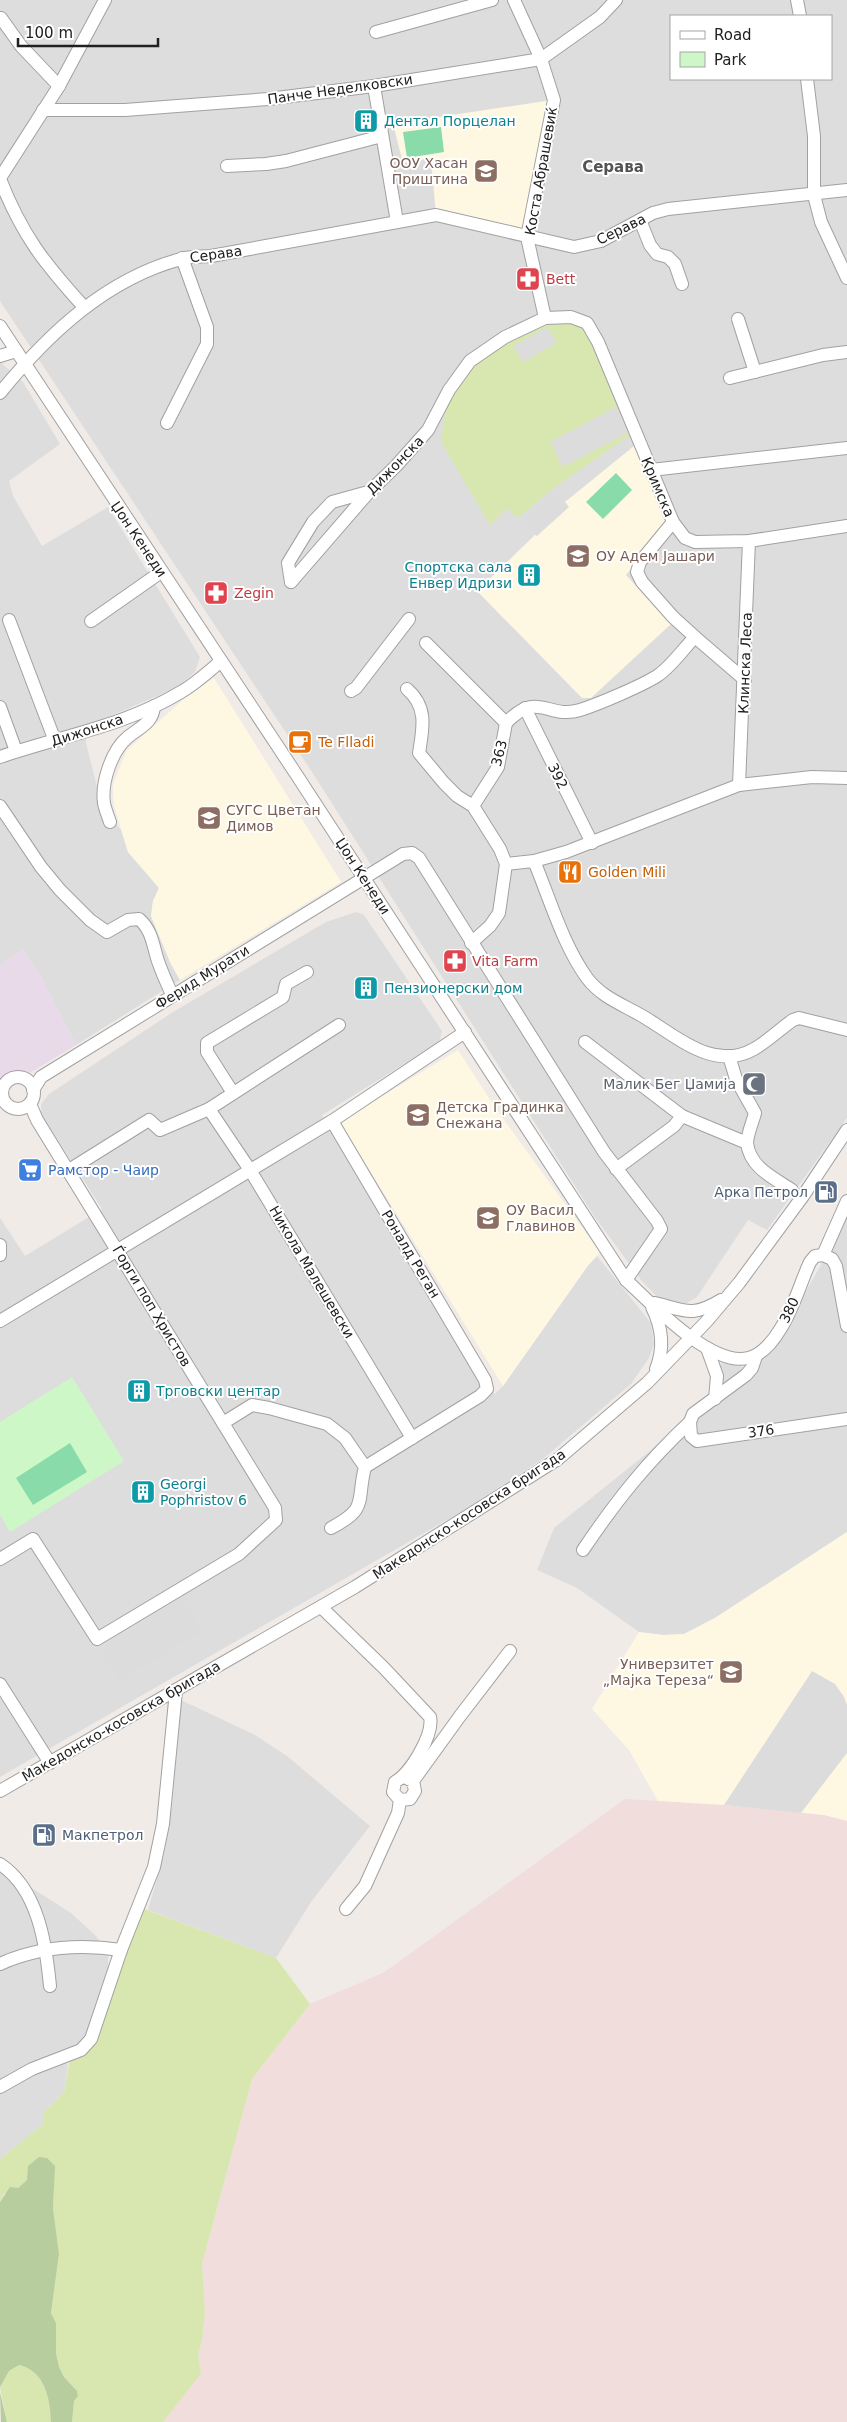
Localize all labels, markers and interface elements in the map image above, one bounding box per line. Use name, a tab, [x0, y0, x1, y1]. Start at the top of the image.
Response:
scale bar	[18, 15, 158, 47]
legend	[670, 15, 832, 80]
text: 100 m	[25, 24, 73, 42]
text: Road	[714, 26, 752, 44]
text: Park	[714, 51, 747, 69]
street label: Панче Неделковски	[266, 71, 414, 107]
street label: Коста Абрашевиќ	[522, 105, 560, 237]
building icon: Дентал Порцелан	[353, 108, 379, 134]
place label: Дентал Порцелан	[384, 113, 516, 129]
place label: ООУ Хасан Приштина	[389, 155, 468, 187]
school or university icon: ООУ Хасан Приштина	[473, 158, 499, 184]
district label: Серава	[582, 158, 644, 176]
street label: Серава	[594, 210, 648, 248]
street label: Серава	[189, 242, 243, 266]
pharmacy icon: Bett	[515, 266, 541, 292]
place label: Bett	[546, 271, 576, 287]
street label: Дижонска	[363, 432, 427, 498]
street label: Кримска	[638, 455, 678, 519]
street label: Џон Кенеди	[108, 498, 170, 580]
school or university icon: ОУ Адем Јашари	[565, 543, 591, 569]
place label: ОУ Адем Јашари	[596, 548, 715, 564]
place label: Спортска сала Енвер Идризи	[404, 559, 512, 591]
building icon: Спортска сала Енвер Идризи	[516, 562, 542, 588]
pharmacy icon: Zegin	[203, 580, 229, 606]
place label: Zegin	[234, 585, 274, 601]
street label: Клинска Леса	[735, 612, 755, 714]
street label: Дижонска	[49, 711, 125, 749]
cafe icon: Te Flladi	[287, 729, 313, 755]
place label: Te Flladi	[317, 734, 374, 750]
street label: 363	[488, 738, 510, 768]
street label: 392	[545, 760, 571, 792]
place label: СУГС Цветан Димов	[226, 802, 321, 834]
school or university icon: СУГС Цветан Димов	[196, 805, 222, 831]
street label: Џон Кенеди	[332, 835, 394, 917]
restaurant icon: Golden Mili	[557, 859, 583, 885]
place label: Golden Mili	[588, 864, 666, 880]
street label: Ферид Мурати	[152, 942, 252, 1012]
pharmacy icon: Vita Farm	[442, 948, 468, 974]
place label: Vita Farm	[472, 953, 538, 969]
building icon: Пензионерски дом	[353, 975, 379, 1001]
place label: Пензионерски дом	[384, 980, 523, 996]
mosque icon: Малик Бег Џамија	[741, 1071, 767, 1097]
place label: Малик Бег Џамија	[603, 1076, 736, 1092]
place label: Детска Градинка Снежана	[436, 1099, 564, 1131]
school or university icon: Детска Градинка Снежана	[405, 1102, 431, 1128]
supermarket icon: Рамстор - Чаир	[17, 1157, 43, 1183]
place label: Рамстор - Чаир	[48, 1162, 159, 1178]
fuel station icon: Арка Петрол	[813, 1179, 839, 1205]
place label: Арка Петрол	[714, 1184, 808, 1200]
place label: ОУ Васил Главинов	[506, 1202, 575, 1234]
street label: Никола Малешевски	[266, 1203, 358, 1341]
school or university icon: ОУ Васил Главинов	[475, 1205, 501, 1231]
street label: Роналд Реган	[378, 1207, 444, 1301]
street label: Ѓорги поп Христов	[109, 1243, 195, 1369]
street label: 380	[776, 1294, 802, 1326]
building icon: Трговски центар	[126, 1378, 152, 1404]
place label: Трговски центар	[155, 1383, 280, 1399]
street label: 376	[747, 1421, 775, 1441]
street label: Македонско-косовска бригада	[370, 1446, 568, 1582]
place label: Georgi Pophristov 6	[160, 1476, 247, 1508]
building icon: Georgi Pophristov 6	[130, 1479, 156, 1505]
place label: Универзитет „Мајка Тереза“	[603, 1656, 714, 1688]
street label: Македонско-косовска бригада	[19, 1657, 223, 1785]
school or university icon: Универзитет „Мајка Тереза“	[718, 1659, 744, 1685]
fuel station icon: Макпетрол	[31, 1822, 57, 1848]
place label: Макпетрол	[62, 1827, 143, 1843]

